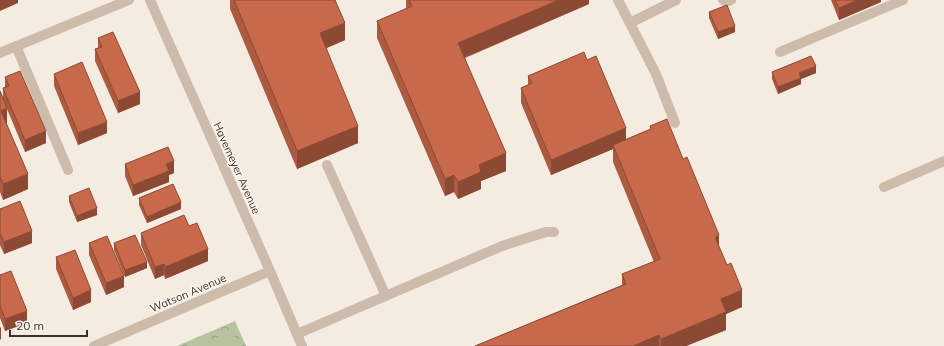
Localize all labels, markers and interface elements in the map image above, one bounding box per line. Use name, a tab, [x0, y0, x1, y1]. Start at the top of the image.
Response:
street label: Havemeyer Avenue	[210, 120, 264, 216]
street label: Watson Avenue	[148, 271, 228, 315]
scale bar	[10, 312, 87, 338]
text: 20 m	[16, 318, 44, 333]

